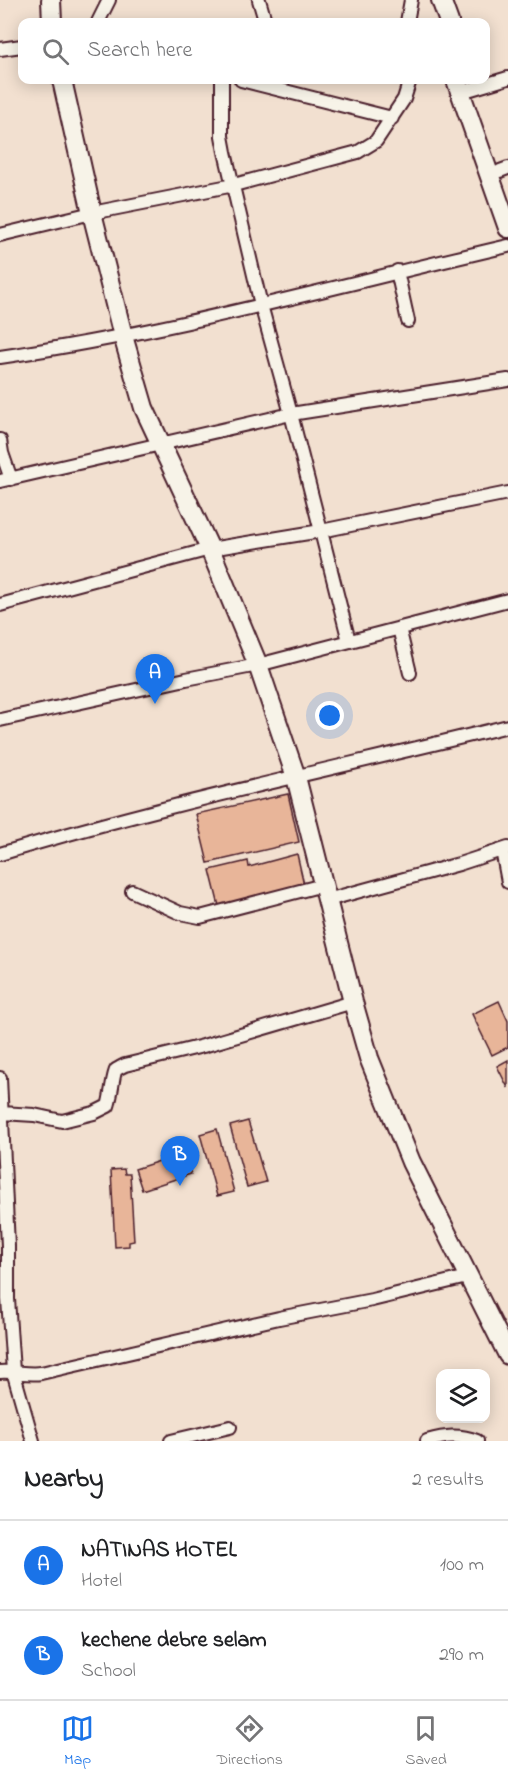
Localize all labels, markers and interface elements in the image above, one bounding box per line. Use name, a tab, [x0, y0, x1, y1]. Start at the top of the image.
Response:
search box	[18, 18, 490, 84]
icon: search	[39, 35, 72, 68]
text: Search here	[87, 35, 192, 67]
pin: A	[136, 654, 174, 704]
your location	[315, 701, 344, 730]
pin: B	[160, 1136, 200, 1186]
map controls	[436, 1369, 490, 1423]
button: layers	[436, 1369, 490, 1423]
text: Nearby	[24, 1461, 103, 1499]
text: 2 results	[412, 1466, 484, 1495]
text: NATINAS HOTEL	[81, 1535, 237, 1567]
text: A	[37, 1551, 50, 1580]
text: 100 m	[440, 1551, 484, 1580]
text: Hotel	[81, 1567, 122, 1596]
text: kechene debre selam	[81, 1625, 266, 1657]
text: B	[37, 1641, 50, 1670]
text: 290 m	[439, 1641, 484, 1670]
text: School	[81, 1657, 136, 1686]
tab: Map	[61, 1712, 94, 1772]
tab: Directions	[216, 1712, 283, 1772]
tab: Saved	[405, 1712, 447, 1772]

